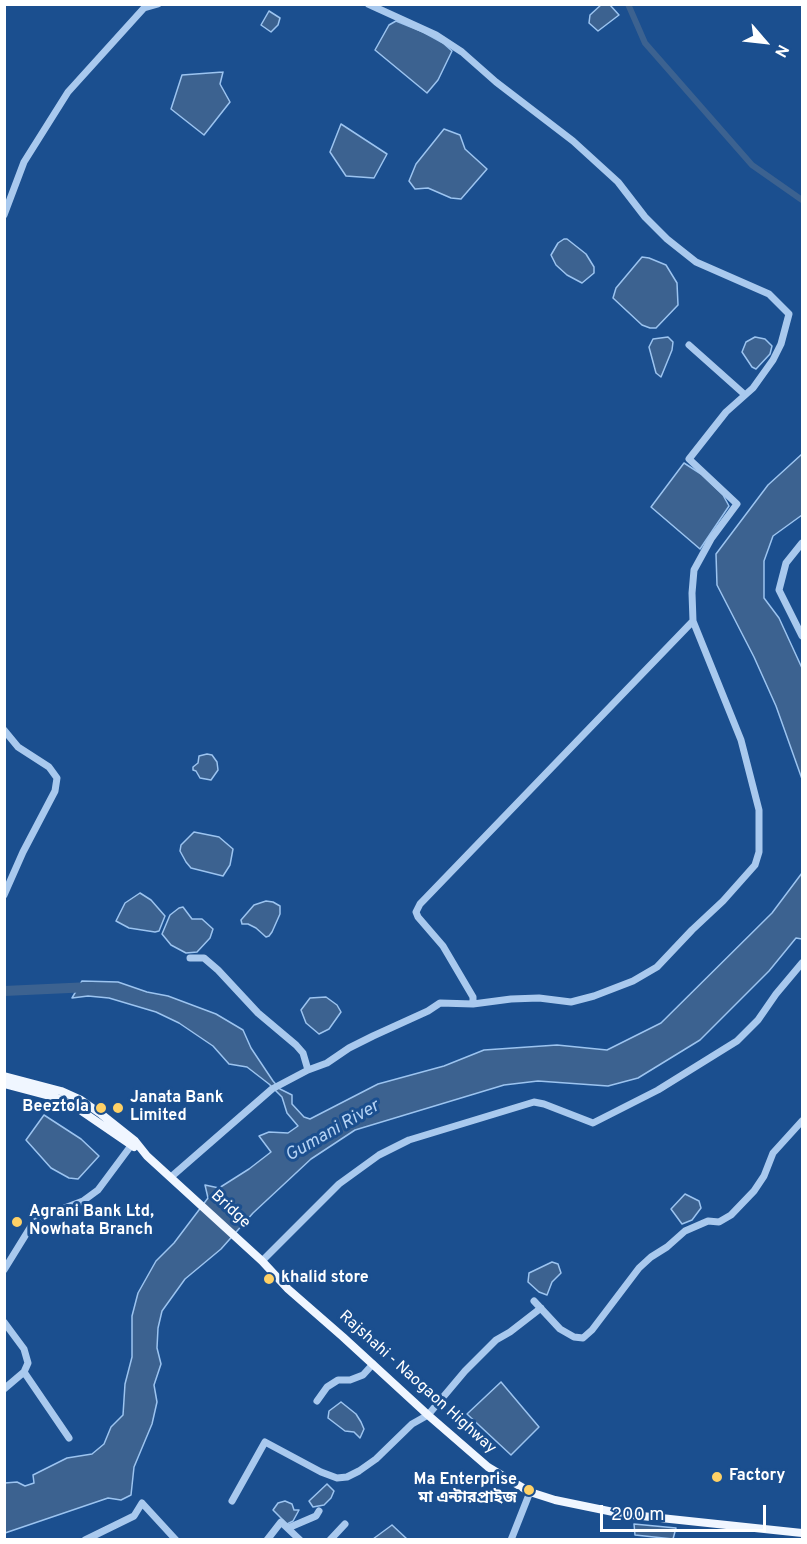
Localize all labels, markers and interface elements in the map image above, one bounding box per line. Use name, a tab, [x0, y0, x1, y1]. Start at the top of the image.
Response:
north arrow	[735, 12, 795, 72]
text: N	[769, 41, 792, 60]
place label: Janata Bank Limited	[130, 1089, 224, 1127]
water label: Gumani River	[282, 1096, 384, 1168]
place label: Beeztola	[22, 1098, 89, 1118]
marker: Beeztola	[94, 1101, 108, 1115]
marker: Janata Bank Limited	[111, 1101, 125, 1115]
street label: Bridge	[206, 1187, 254, 1233]
place label: Agrani Bank Ltd, Nowhata Branch	[29, 1203, 154, 1241]
marker: Agrani Bank Ltd, Nowhata Branch	[10, 1215, 24, 1229]
place label: khalid store	[281, 1269, 369, 1289]
marker: khalid store	[262, 1272, 276, 1286]
street label: Rajshahi - Naogaon Highway	[334, 1307, 500, 1459]
place label: Factory	[729, 1467, 785, 1487]
marker: Factory	[710, 1470, 724, 1484]
place label: Ma Enterprise মা এন্টারপ্রাইজ	[414, 1471, 517, 1509]
marker: Ma Enterprise মা এন্টারপ্রাইজ	[522, 1483, 536, 1497]
scale bar	[603, 1493, 770, 1531]
text: 200 m	[611, 1504, 664, 1527]

